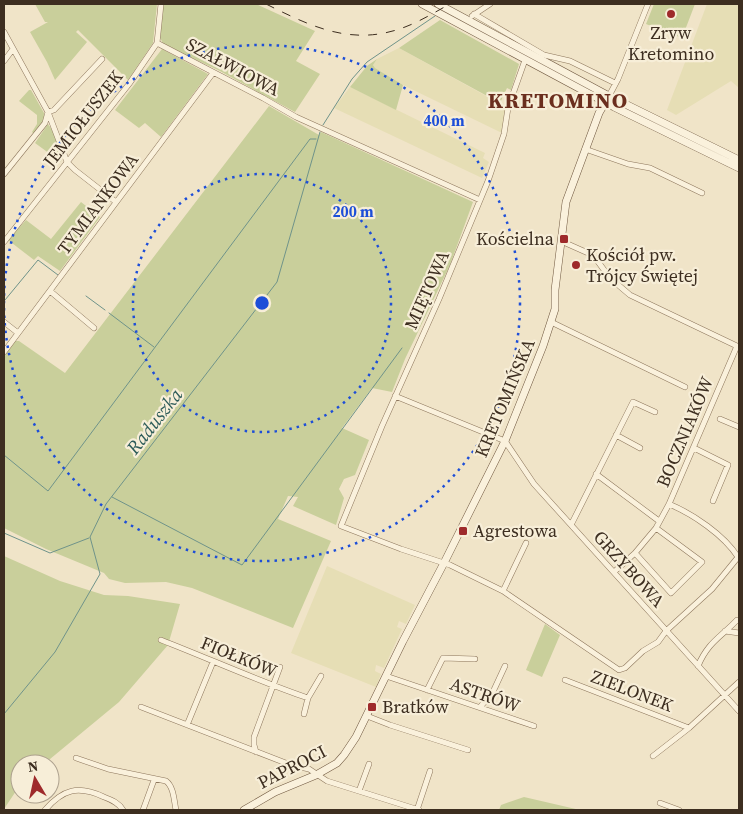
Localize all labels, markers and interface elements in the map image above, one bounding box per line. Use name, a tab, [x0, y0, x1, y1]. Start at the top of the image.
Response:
marker: Zryw Kretomino	[665, 8, 677, 20]
place label: Zryw Kretomino	[628, 20, 714, 66]
street label: SZAŁWIOWA	[182, 31, 285, 102]
street label: JEMIOŁUSZEK	[36, 65, 128, 173]
district label: KRETOMINO	[488, 85, 628, 115]
text: 400 m	[423, 110, 465, 131]
street label: TYMIANKOWA	[51, 148, 144, 260]
text: 200 m	[332, 201, 374, 222]
place label: Kościelna	[476, 226, 555, 251]
marker: Kościelna	[558, 233, 570, 245]
place label: Kościół pw. Trójcy Świętej	[586, 242, 698, 288]
street label: MIĘTOWA	[398, 246, 455, 333]
marker: Kościół pw. Trójcy Świętej	[570, 259, 582, 271]
centre of rings	[253, 294, 271, 312]
street label: KRETOMIŃSKA	[468, 335, 541, 461]
street label: BOCZNIAKÓW	[650, 372, 719, 491]
water label: Raduszka	[119, 383, 188, 460]
place label: Agrestowa	[473, 518, 558, 543]
marker: Agrestowa	[457, 525, 469, 537]
street label: GRZYBOWA	[588, 525, 671, 613]
street label: FIOŁKÓW	[197, 630, 282, 683]
street label: ZIELONEK	[588, 663, 677, 718]
street label: ASTRÓW	[447, 671, 524, 718]
place label: Bratków	[382, 694, 449, 719]
marker: Bratków	[366, 701, 378, 713]
street label: PAPROCI	[253, 739, 330, 794]
north arrow	[10, 754, 60, 804]
text: N	[26, 755, 40, 777]

